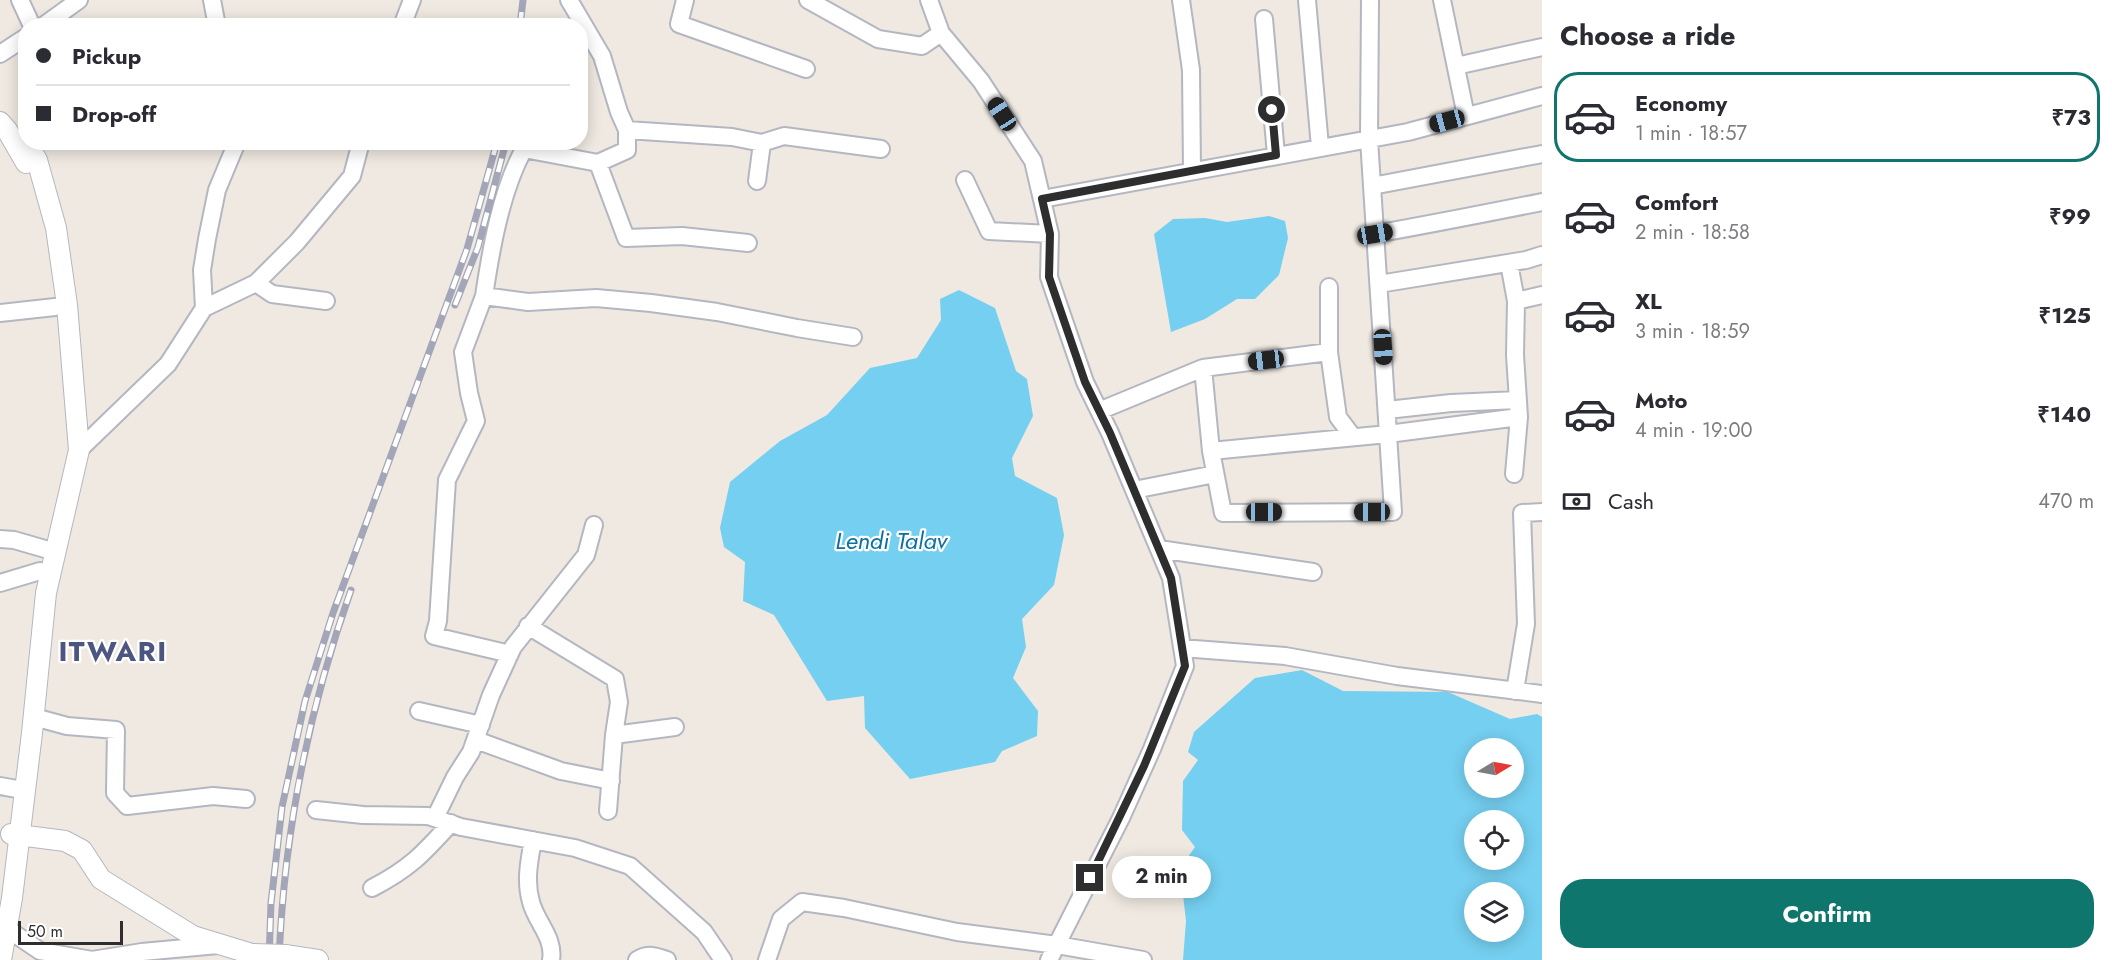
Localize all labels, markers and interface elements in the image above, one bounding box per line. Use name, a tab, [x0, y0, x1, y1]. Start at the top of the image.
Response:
text: Choose a ride	[1560, 16, 1735, 55]
text: Pickup	[72, 40, 141, 72]
text: Economy	[1635, 87, 1727, 119]
icon: car	[1563, 90, 1617, 144]
car	[985, 94, 1019, 134]
route start	[1258, 96, 1285, 123]
text: Drop-off	[72, 98, 156, 130]
text: ₹73	[2051, 101, 2091, 133]
car	[1427, 108, 1467, 134]
text: 1 min · 18:57	[1635, 119, 1747, 148]
text: Comfort	[1635, 186, 1718, 218]
icon: car	[1563, 189, 1617, 243]
text: ₹99	[2049, 200, 2091, 232]
text: 2 min · 18:58	[1635, 218, 1750, 247]
car	[1356, 222, 1394, 246]
text: XL	[1635, 285, 1662, 317]
icon: car	[1563, 288, 1617, 342]
text: ₹125	[2039, 299, 2091, 331]
text: 3 min · 18:59	[1635, 317, 1750, 346]
car	[1373, 328, 1393, 366]
car	[1247, 349, 1285, 371]
text: Moto	[1635, 384, 1688, 416]
icon: car	[1563, 387, 1617, 441]
text: ₹140	[2037, 398, 2091, 430]
text: 4 min · 19:00	[1635, 416, 1752, 445]
icon: cash	[1560, 485, 1593, 518]
text: Cash	[1608, 485, 1654, 517]
text: 470 m	[2038, 487, 2094, 516]
car	[1246, 503, 1282, 521]
car	[1354, 503, 1390, 521]
water label: Lendi Talav	[835, 523, 949, 558]
district label: ITWARI	[58, 631, 168, 672]
north arrow	[1464, 738, 1524, 798]
map controls	[1464, 738, 1524, 942]
button: locate	[1464, 810, 1524, 870]
callout: 2 min	[1111, 857, 1210, 899]
text: 2 min	[1135, 862, 1188, 891]
route end	[1076, 864, 1103, 891]
button: Confirm	[1560, 879, 2094, 948]
button: layers	[1464, 882, 1524, 942]
scale bar	[18, 918, 123, 946]
text: 50 m	[27, 920, 63, 943]

